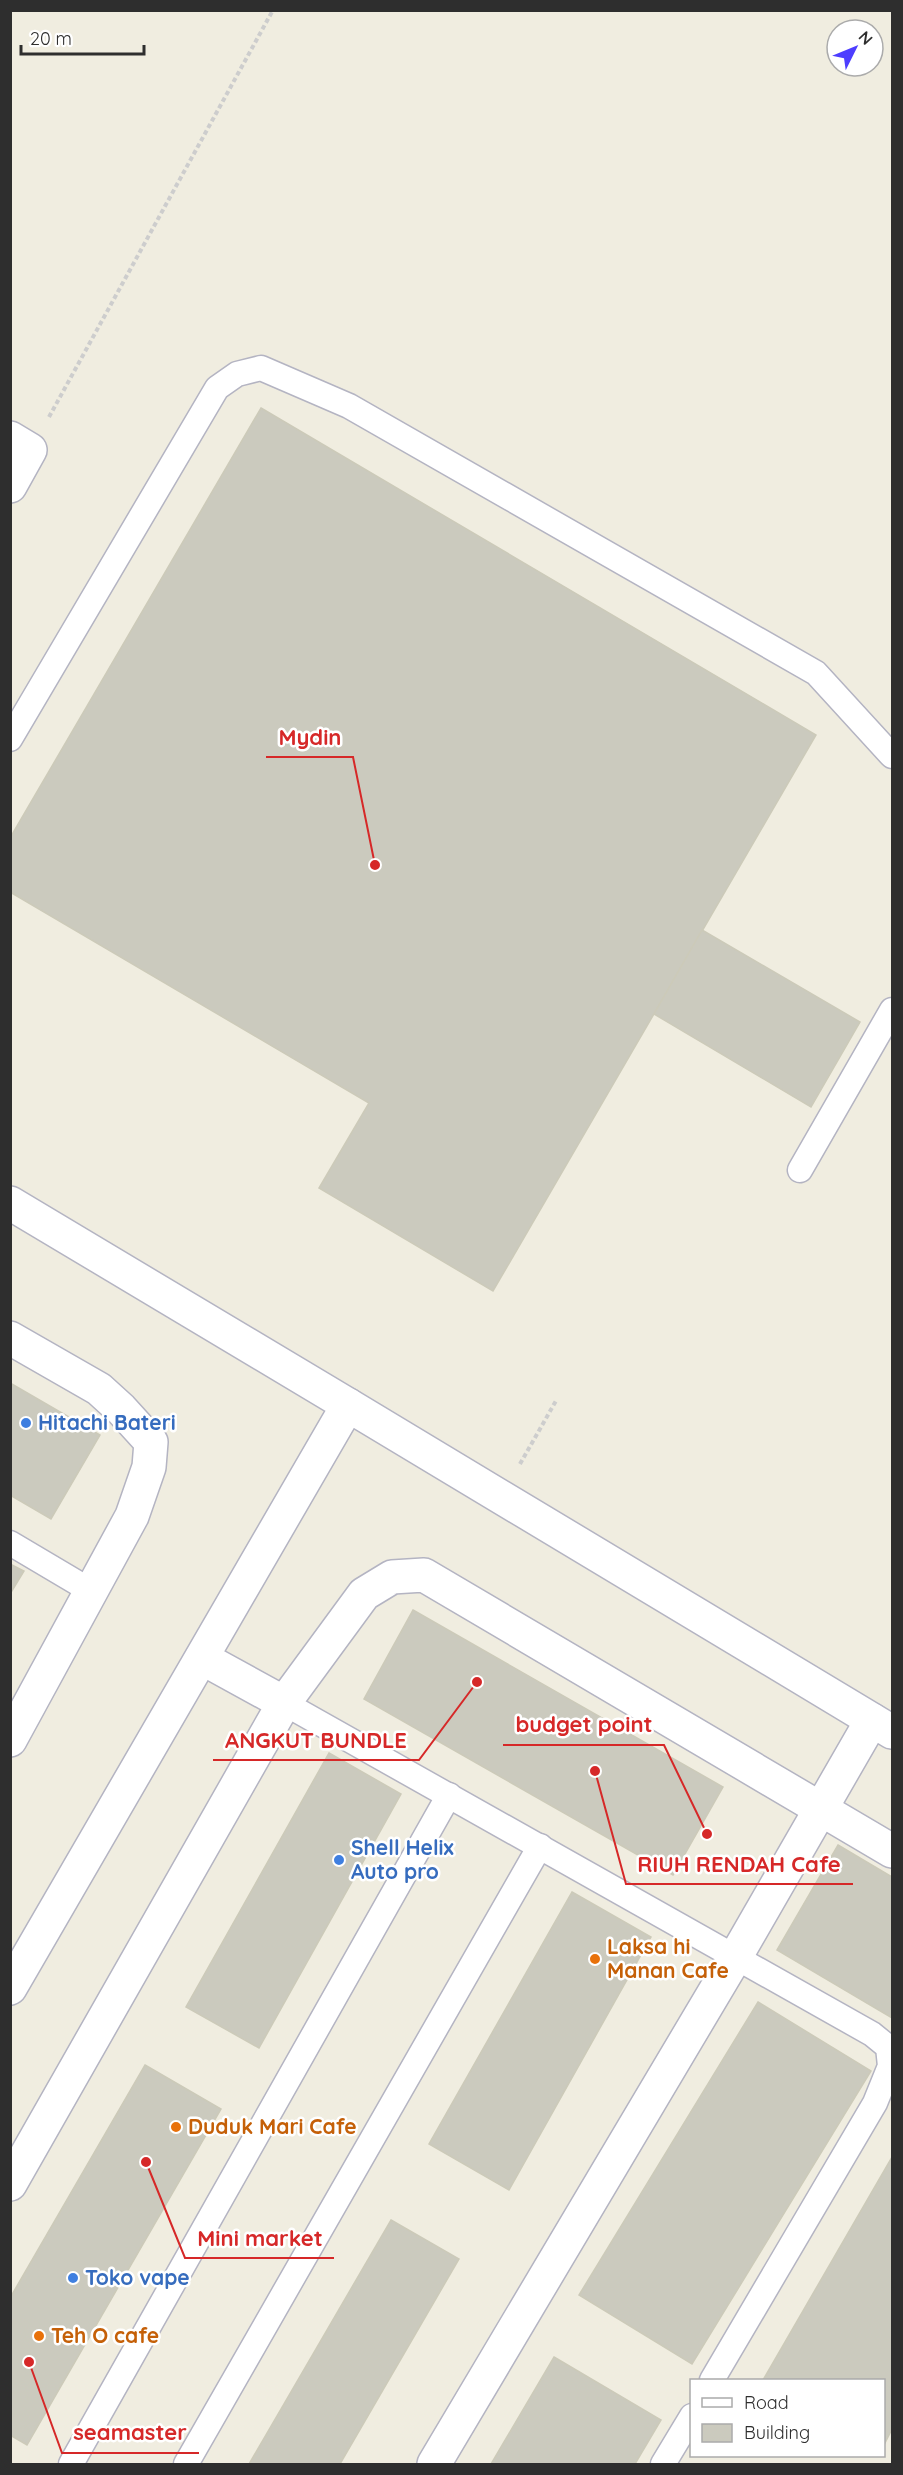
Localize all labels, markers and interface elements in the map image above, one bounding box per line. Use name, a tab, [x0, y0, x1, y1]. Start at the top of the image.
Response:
scale bar	[21, 18, 144, 56]
north arrow	[825, 18, 885, 78]
text: 20 m	[30, 27, 72, 50]
text: N	[855, 27, 877, 49]
callout: Mydin	[266, 717, 353, 757]
text: Mydin	[279, 723, 341, 751]
place label: Hitachi Bateri	[38, 1409, 176, 1435]
marker: Hitachi Bateri	[19, 1416, 33, 1430]
callout: budget point	[503, 1705, 664, 1745]
text: budget point	[515, 1710, 653, 1738]
callout: ANGKUT BUNDLE	[213, 1720, 419, 1760]
text: ANGKUT BUNDLE	[225, 1726, 407, 1754]
place label: Shell Helix Auto pro	[351, 1834, 454, 1884]
callout: RIUH RENDAH Cafe	[626, 1844, 853, 1884]
text: RIUH RENDAH Cafe	[637, 1850, 841, 1878]
marker: Shell Helix Auto pro	[332, 1853, 346, 1867]
place label: Laksa hi Manan Cafe	[607, 1933, 729, 1983]
marker: Laksa hi Manan Cafe	[588, 1952, 602, 1966]
place label: Duduk Mari Cafe	[188, 2113, 357, 2139]
marker: Duduk Mari Cafe	[169, 2120, 183, 2134]
callout: Mini market	[185, 2218, 334, 2258]
text: Mini market	[197, 2224, 323, 2252]
place label: Toko vape	[85, 2264, 190, 2290]
marker: Toko vape	[66, 2271, 80, 2285]
place label: Teh O cafe	[51, 2322, 159, 2348]
marker: Teh O cafe	[32, 2329, 46, 2343]
legend	[690, 2379, 885, 2457]
text: Road	[744, 2391, 789, 2414]
callout: seamaster	[62, 2413, 199, 2453]
text: seamaster	[73, 2418, 187, 2446]
text: Building	[744, 2421, 810, 2444]

